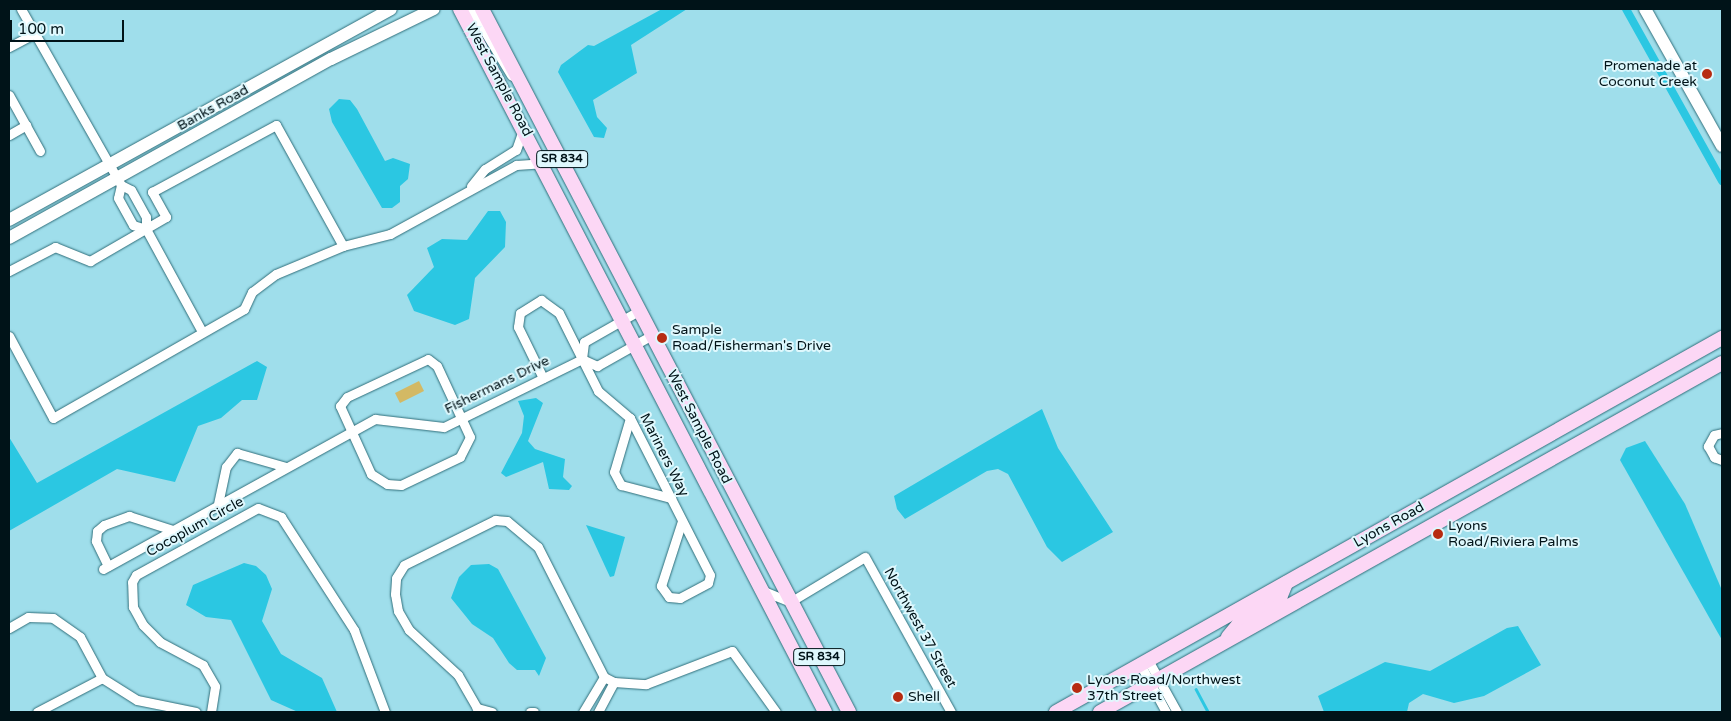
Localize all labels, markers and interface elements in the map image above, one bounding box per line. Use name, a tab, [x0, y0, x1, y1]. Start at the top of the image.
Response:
scale bar	[12, 10, 126, 42]
text: 100 m	[18, 20, 64, 38]
street label: West Sample Road	[462, 21, 536, 139]
place label: Promenade at Coconut Creek	[1599, 58, 1697, 90]
marker: Promenade at Coconut Creek	[1701, 68, 1713, 80]
street label: Banks Road	[174, 81, 252, 135]
road number: SR 834	[536, 150, 588, 168]
place label: Sample Road/Fisherman's Drive	[672, 322, 831, 354]
marker: Sample Road/Fisherman's Drive	[656, 332, 668, 344]
street label: Fishermans Drive	[442, 352, 552, 418]
street label: West Sample Road	[663, 367, 735, 487]
street label: Mariners Way	[636, 411, 692, 499]
street label: Cocoplum Circle	[143, 493, 247, 561]
street label: Lyons Road	[1351, 499, 1427, 551]
place label: Lyons Road/Riviera Palms	[1448, 518, 1579, 550]
marker: Lyons Road/Riviera Palms	[1432, 528, 1444, 540]
street label: Northwest 37 Street	[880, 565, 960, 691]
road number: SR 834	[793, 648, 845, 666]
place label: Lyons Road/Northwest 37th Street	[1087, 672, 1241, 704]
marker: Lyons Road/Northwest 37th Street	[1071, 682, 1083, 694]
place label: Shell	[908, 689, 940, 705]
marker: Shell	[892, 691, 904, 703]

